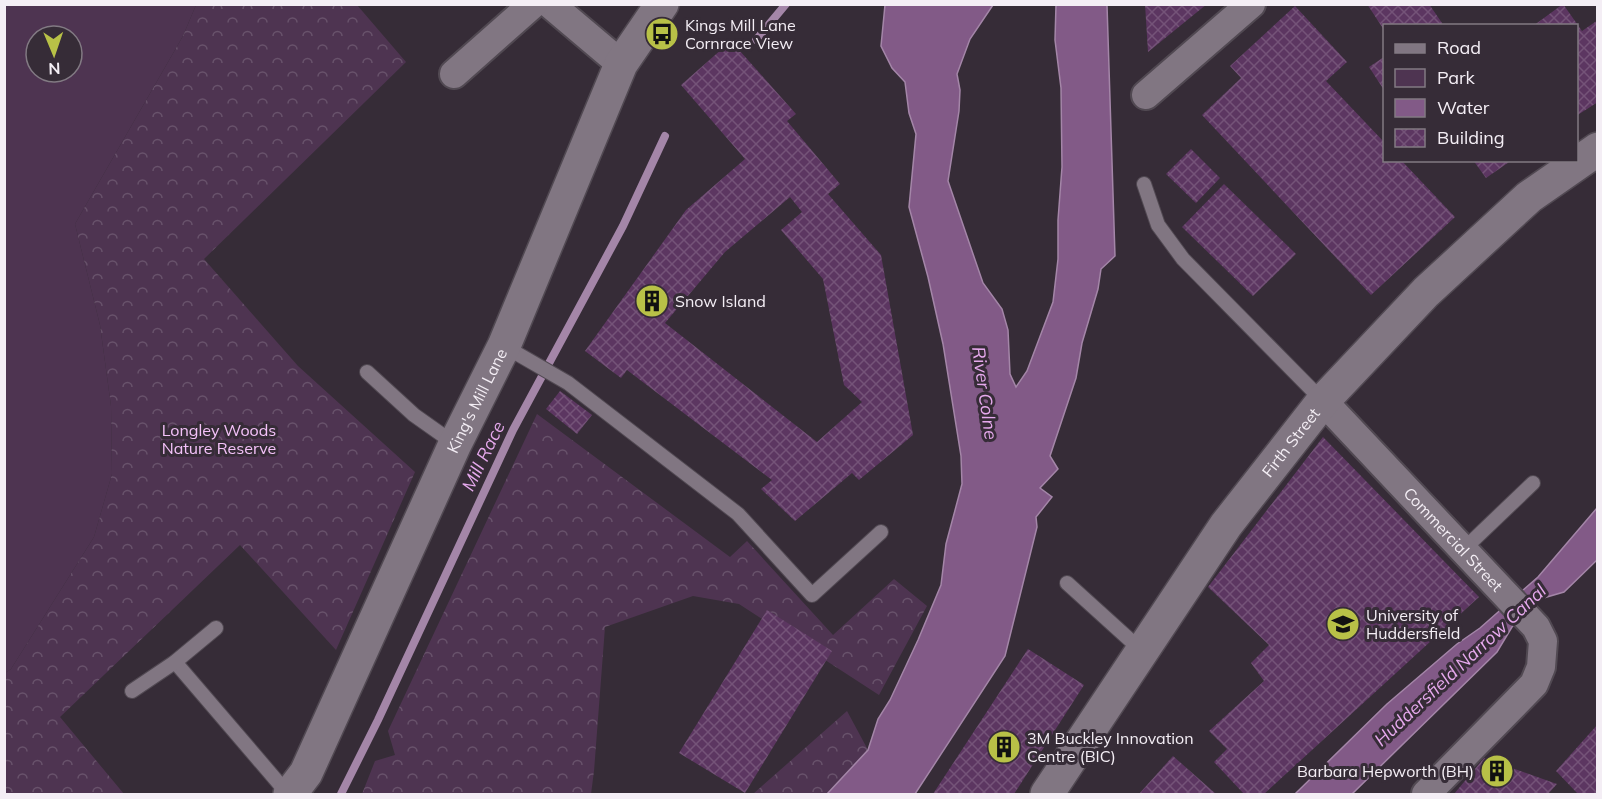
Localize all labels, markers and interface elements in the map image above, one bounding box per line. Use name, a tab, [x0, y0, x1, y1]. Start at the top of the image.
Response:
place label: Kings Mill Lane Cornrace View	[685, 15, 796, 53]
bus stop icon: Kings Mill Lane Cornrace View	[644, 16, 680, 52]
north arrow	[24, 24, 84, 84]
legend	[1383, 24, 1578, 162]
text: Road	[1437, 36, 1481, 59]
text: N	[48, 59, 61, 79]
text: Park	[1437, 66, 1476, 89]
text: Water	[1437, 96, 1490, 119]
text: Building	[1437, 126, 1505, 149]
building icon: Snow Island	[634, 283, 670, 319]
place label: Snow Island	[675, 291, 766, 311]
street label: King's Mill Lane	[442, 345, 511, 456]
water label: River Colne	[967, 345, 1003, 441]
street label: Firth Street	[1257, 403, 1324, 481]
water label: Mill Race	[456, 417, 510, 495]
park label: Longley Woods Nature Reserve	[162, 420, 276, 458]
street label: Commercial Street	[1399, 483, 1507, 596]
water label: Huddersfield Narrow Canal	[1369, 579, 1551, 751]
place label: University of Huddersfield	[1366, 605, 1460, 643]
school or university icon: University of Huddersfield	[1325, 606, 1361, 642]
place label: 3M Buckley Innovation Centre (BIC)	[1027, 728, 1194, 766]
building icon: 3M Buckley Innovation Centre (BIC)	[986, 729, 1022, 765]
building icon: Barbara Hepworth (BH)	[1479, 753, 1515, 789]
place label: Barbara Hepworth (BH)	[1297, 761, 1474, 781]

